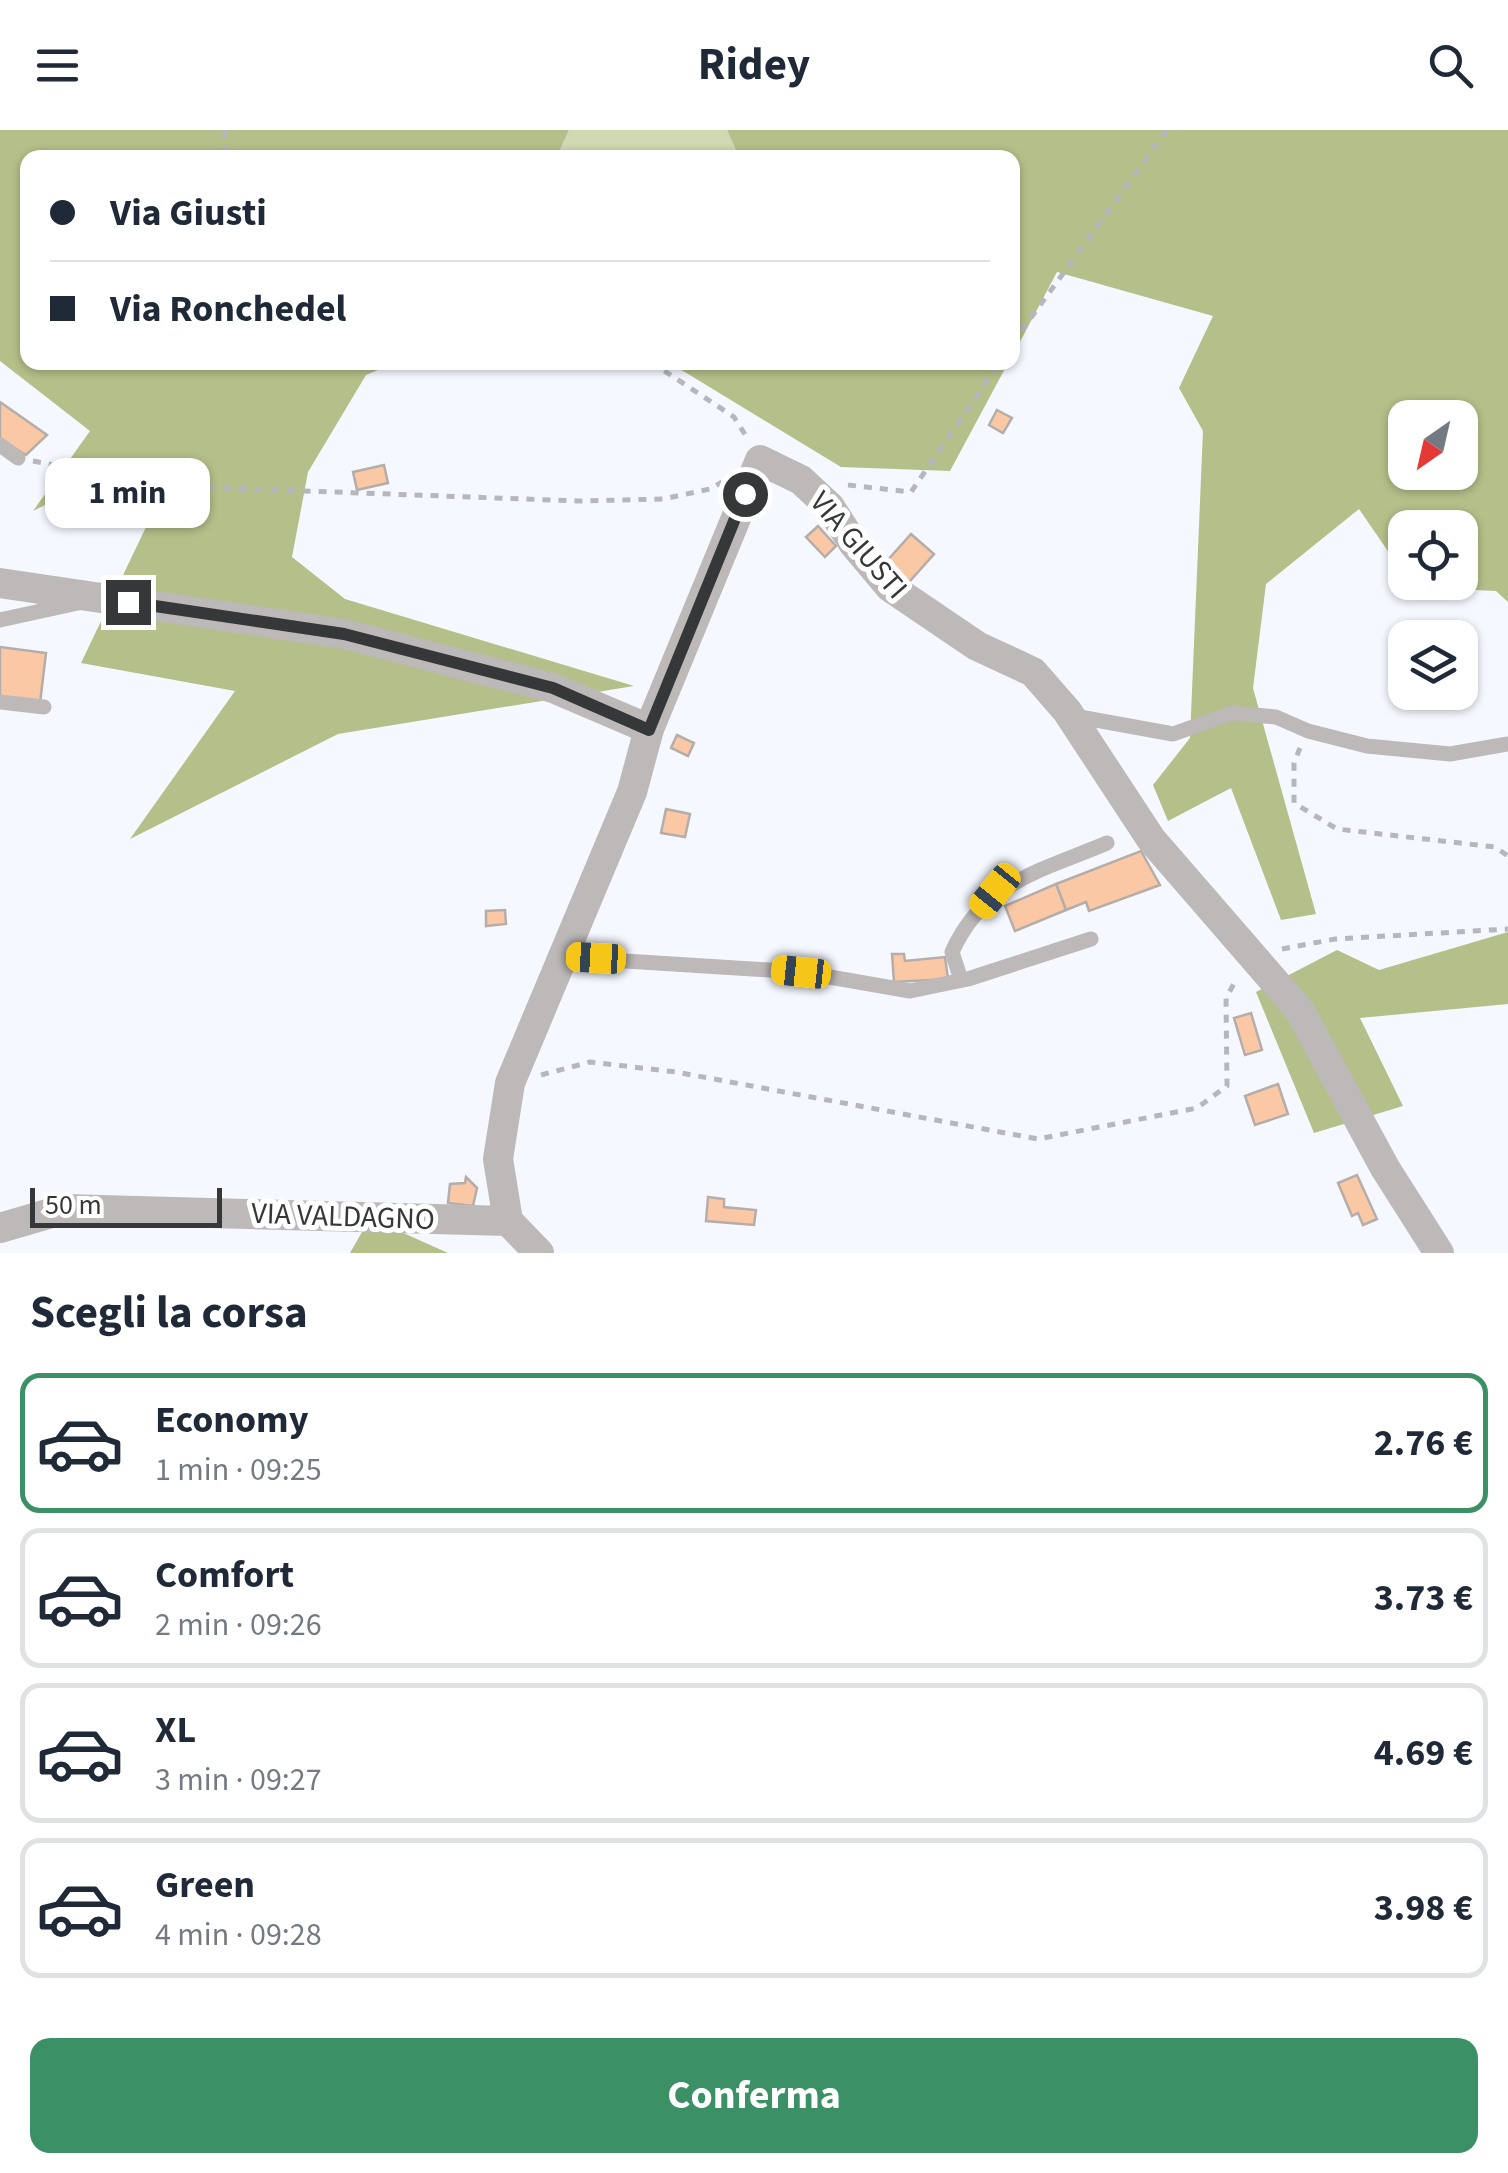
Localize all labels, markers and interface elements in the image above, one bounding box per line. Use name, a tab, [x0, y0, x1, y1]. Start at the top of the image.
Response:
text: Ridey	[698, 33, 810, 97]
icon: menu	[30, 38, 85, 93]
icon: search	[1423, 38, 1478, 93]
text: Via Giusti	[110, 186, 267, 240]
text: Via Ronchedel	[110, 282, 346, 336]
north arrow	[1388, 400, 1478, 490]
map controls	[1388, 400, 1478, 710]
callout: 1 min	[46, 457, 210, 527]
text: 1 min	[89, 470, 166, 516]
route start	[723, 472, 768, 517]
street label: VIA GIUSTI	[800, 482, 918, 609]
button: locate	[1388, 510, 1478, 600]
route end	[106, 580, 151, 625]
button: layers	[1388, 620, 1478, 710]
car	[964, 858, 1026, 924]
car	[565, 941, 627, 975]
car	[770, 954, 832, 990]
scale bar	[30, 1183, 222, 1228]
text: 50 m	[45, 1185, 102, 1225]
street label: VIA VALDAGNO	[251, 1192, 435, 1241]
text: Scegli la corsa	[30, 1281, 308, 1345]
text: Economy	[155, 1393, 308, 1447]
icon: car	[35, 1398, 125, 1488]
text: 2.76 €	[1374, 1416, 1473, 1470]
text: 1 min · 09:25	[155, 1447, 322, 1493]
text: Comfort	[155, 1548, 294, 1602]
icon: car	[35, 1553, 125, 1643]
text: 3.73 €	[1374, 1571, 1473, 1625]
text: 2 min · 09:26	[155, 1602, 322, 1648]
text: XL	[155, 1703, 196, 1757]
icon: car	[35, 1708, 125, 1798]
text: 4.69 €	[1374, 1726, 1473, 1780]
text: 3 min · 09:27	[155, 1757, 322, 1803]
text: Green	[155, 1858, 255, 1912]
icon: car	[35, 1863, 125, 1953]
text: 3.98 €	[1374, 1881, 1473, 1935]
text: 4 min · 09:28	[155, 1912, 322, 1958]
button: Conferma	[30, 2038, 1478, 2153]

